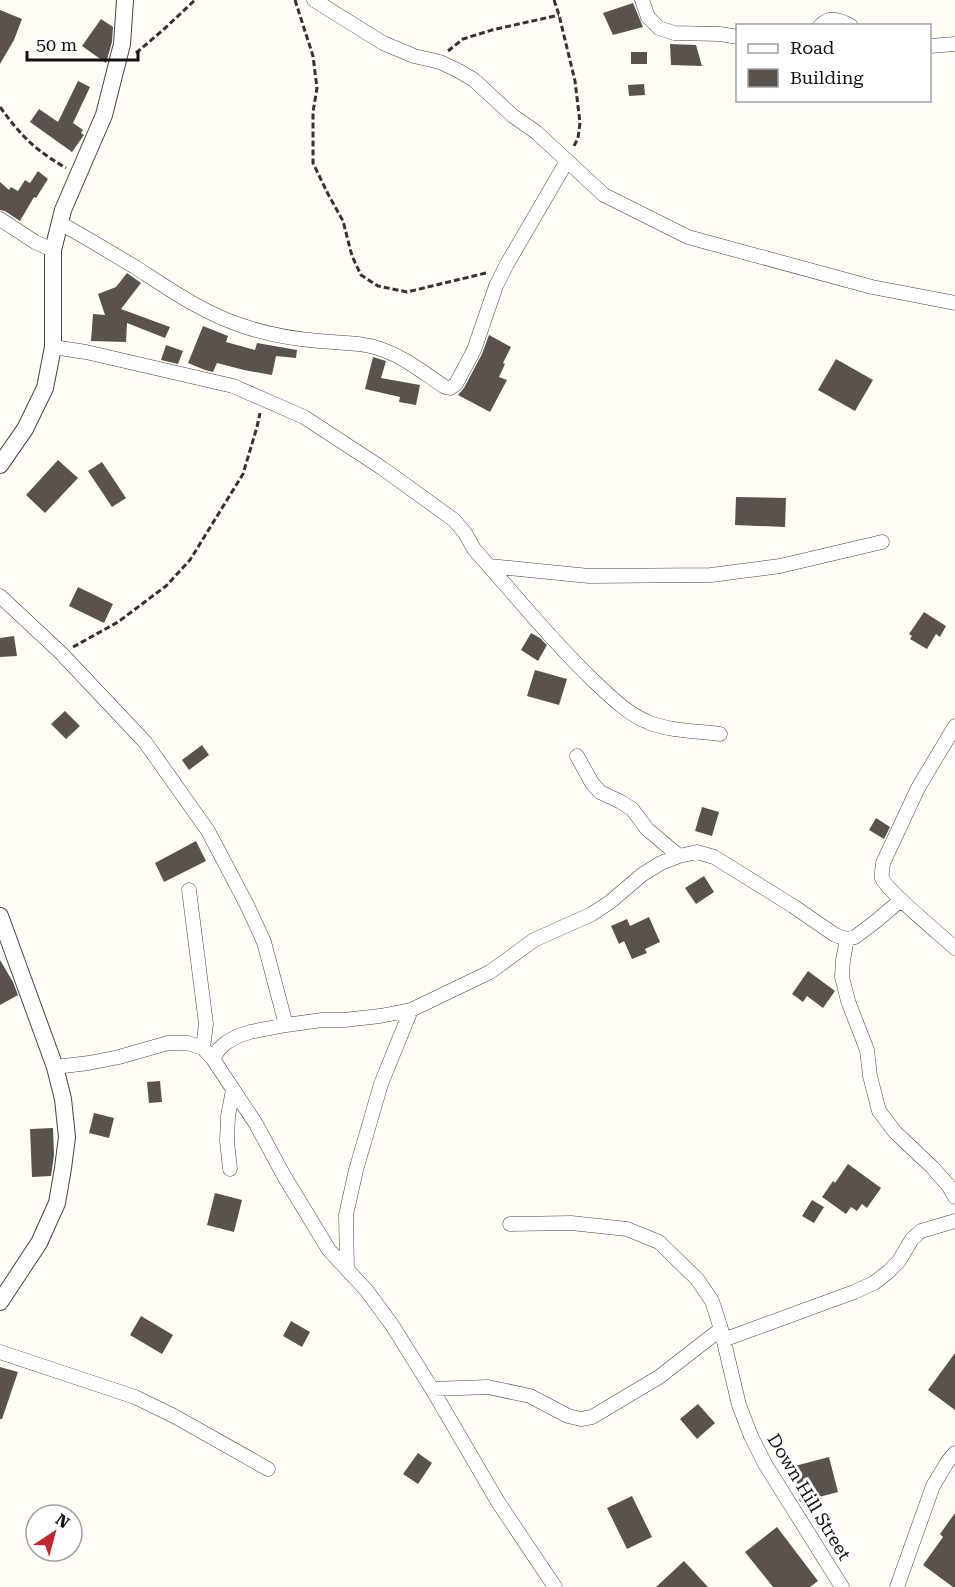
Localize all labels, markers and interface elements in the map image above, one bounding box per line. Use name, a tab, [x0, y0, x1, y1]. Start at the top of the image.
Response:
scale bar	[27, 24, 138, 62]
legend	[736, 24, 931, 102]
text: 50 m	[36, 34, 77, 55]
text: Road	[790, 37, 835, 58]
text: Building	[790, 67, 864, 88]
street label: Down Hill Street	[763, 1430, 856, 1564]
north arrow	[24, 1503, 84, 1563]
text: N	[52, 1510, 73, 1533]

